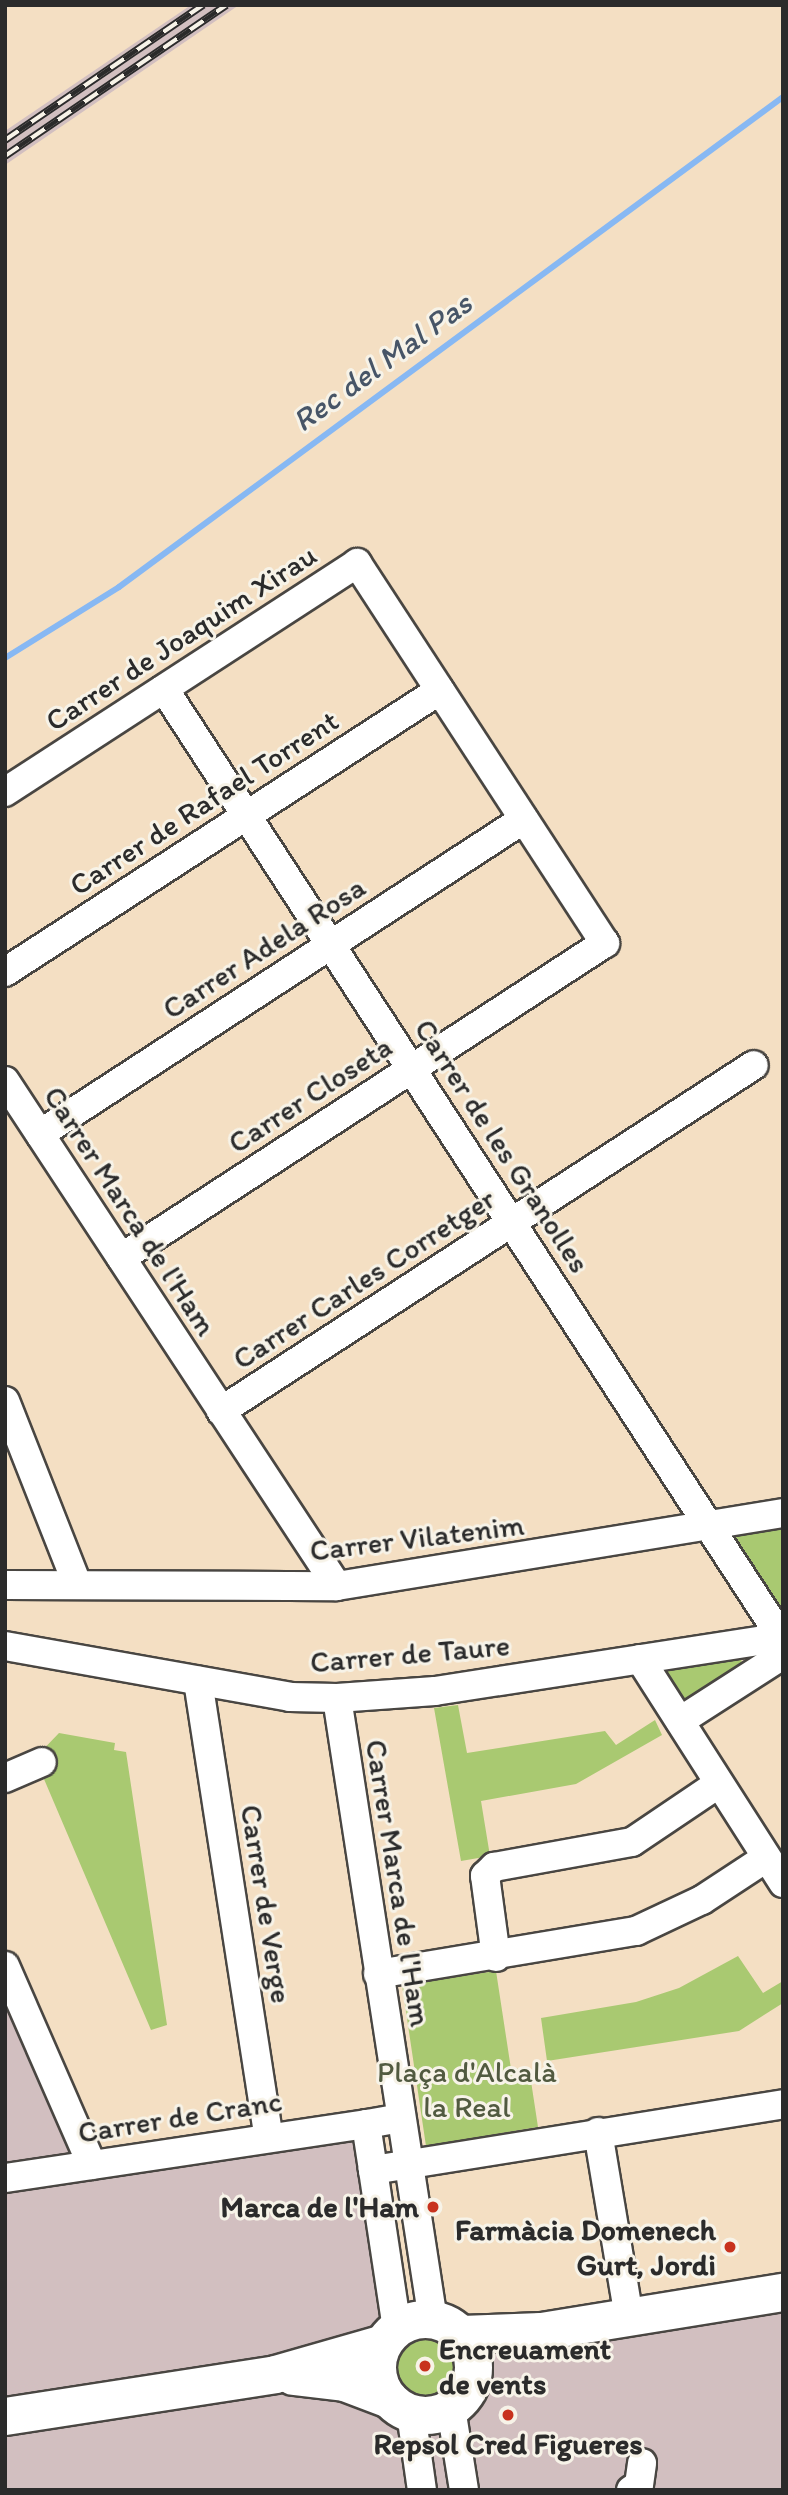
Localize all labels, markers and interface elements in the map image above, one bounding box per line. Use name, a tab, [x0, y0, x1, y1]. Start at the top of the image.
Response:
water label: Rec del Mal Pas	[285, 284, 479, 440]
street label: Carrer de Joaquim Xirau	[40, 538, 322, 738]
street label: Carrer de Rafael Torrent	[63, 703, 345, 903]
street label: Carrer Adela Rosa	[157, 870, 371, 1026]
street label: Carrer de les Granolles	[406, 1012, 598, 1280]
street label: Carrer Closeta	[221, 1029, 399, 1161]
street label: Carrer Marca de l'Ham	[36, 1080, 224, 1342]
street label: Carrer Carles Corretger	[226, 1181, 502, 1377]
street label: Carrer Vilatenim	[308, 1507, 526, 1569]
street label: Carrer de Taure	[308, 1627, 512, 1681]
street label: Carrer Marca de l'Ham	[358, 1737, 438, 2029]
street label: Carrer de Verge	[233, 1802, 299, 2006]
park label: Plaça d'Alcalà la Real	[377, 2054, 557, 2124]
street label: Carrer de Cranc	[76, 2083, 284, 2151]
place label: Marca de l'Ham	[221, 2189, 419, 2225]
marker: Marca de l'Ham	[425, 2199, 441, 2215]
place label: Farmàcia Domenech Gurt, Jordi	[455, 2212, 716, 2282]
marker: Farmàcia Domenech Gurt, Jordi	[722, 2239, 738, 2255]
place label: Encreuament de vents	[439, 2331, 611, 2402]
marker: Encreuament de vents	[417, 2358, 433, 2374]
marker: Repsol Cred Figueres	[500, 2407, 516, 2423]
place label: Repsol Cred Figueres	[374, 2426, 642, 2462]

